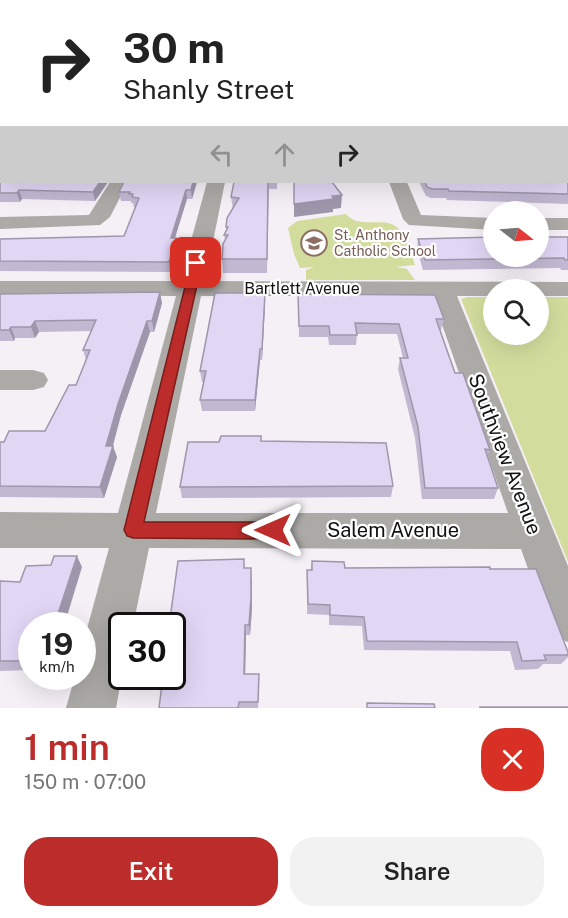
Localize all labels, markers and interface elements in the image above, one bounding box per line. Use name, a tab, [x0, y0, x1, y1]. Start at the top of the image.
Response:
text: 30 m	[123, 23, 225, 72]
icon: right	[24, 24, 102, 102]
text: Shanly Street	[123, 73, 295, 105]
icon: left	[205, 138, 238, 171]
icon: ahead	[268, 138, 301, 171]
icon: right	[331, 138, 364, 171]
north arrow	[483, 201, 549, 267]
map controls	[483, 201, 549, 345]
place label: St. Anthony Catholic School	[334, 227, 436, 259]
school or university icon: St. Anthony Catholic School	[299, 228, 329, 258]
pin	[170, 237, 221, 288]
icon: arrive	[179, 246, 212, 279]
street label: Bartlett Avenue	[244, 279, 360, 298]
button: search	[483, 279, 549, 345]
street label: Southview Avenue	[463, 370, 547, 538]
position arrow	[241, 498, 305, 562]
street label: Salem Avenue	[327, 518, 459, 542]
speed limit sign: 30	[108, 612, 186, 690]
text: 19	[41, 626, 73, 662]
text: km/h	[39, 658, 75, 675]
text: 1 min	[24, 726, 110, 768]
button: close	[481, 728, 544, 791]
text: 150 m · 07:00	[24, 770, 146, 794]
button: Exit	[24, 837, 278, 906]
button: Share	[290, 837, 544, 906]

